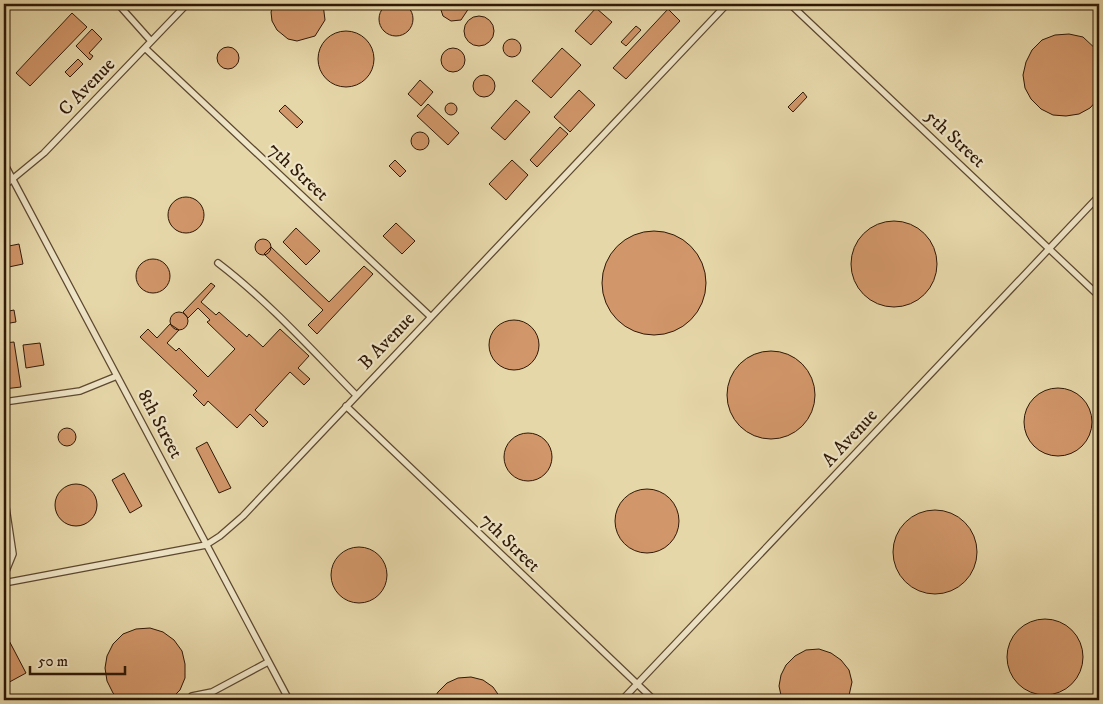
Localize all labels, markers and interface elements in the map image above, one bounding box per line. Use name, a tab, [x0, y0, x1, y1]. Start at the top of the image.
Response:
street label: C Avenue	[54, 53, 120, 121]
street label: 5th Street	[920, 105, 990, 173]
street label: 7th Street	[263, 138, 333, 206]
street label: B Avenue	[354, 307, 420, 374]
street label: 8th Street	[132, 386, 188, 462]
street label: A Avenue	[817, 404, 883, 472]
street label: 7th Street	[475, 509, 545, 577]
scale bar	[30, 644, 125, 676]
text: 50 m	[38, 652, 68, 671]

